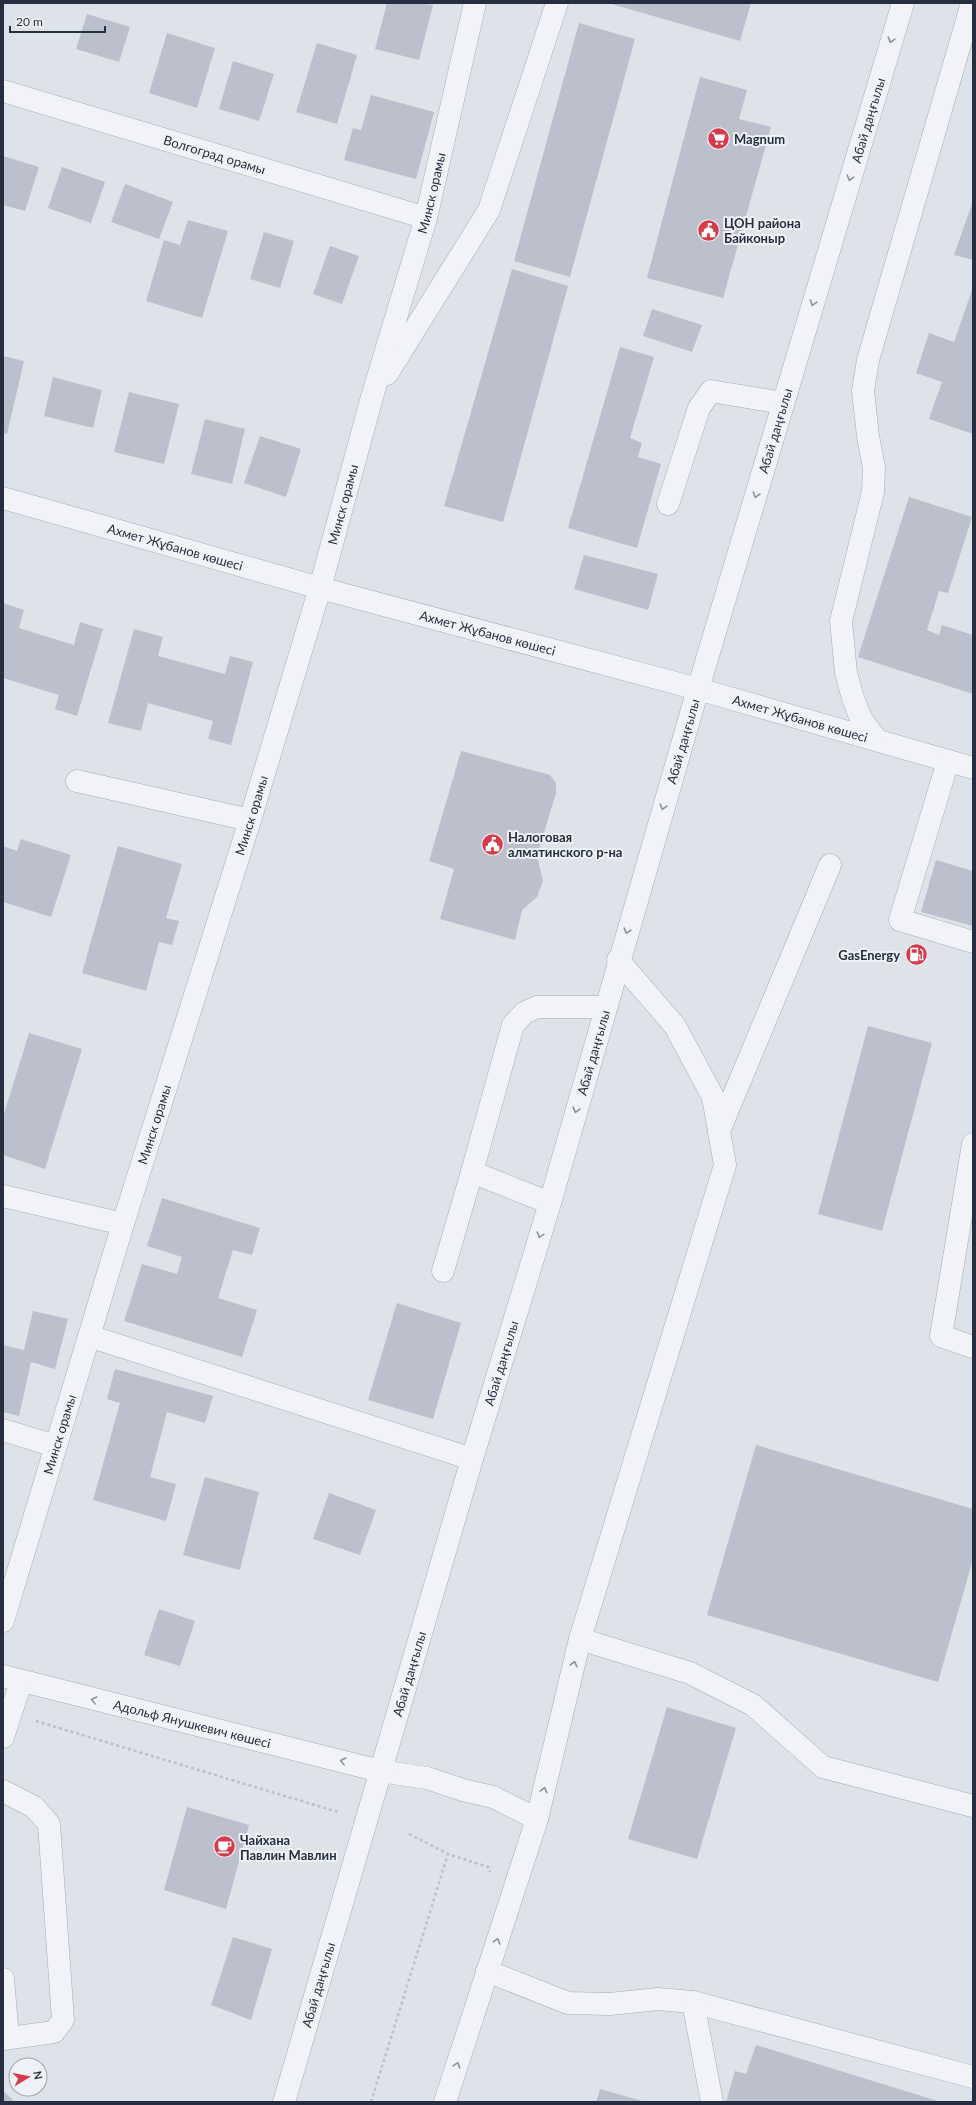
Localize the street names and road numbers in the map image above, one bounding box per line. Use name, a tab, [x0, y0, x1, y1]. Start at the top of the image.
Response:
street label: Абай даңғылы	[848, 76, 888, 165]
street label: Волгоград орамы	[162, 132, 268, 177]
street label: Минск орамы	[414, 151, 449, 235]
street label: Абай даңғылы	[755, 386, 795, 475]
street label: Минск орамы	[324, 463, 361, 547]
street label: Ахмет Жұбанов көшесі	[106, 520, 245, 574]
street label: Ахмет Жұбанов көшесі	[418, 607, 557, 659]
street label: Ахмет Жұбанов көшесі	[731, 691, 870, 745]
street label: Абай даңғылы	[663, 697, 703, 786]
street label: Минск орамы	[231, 774, 271, 857]
street label: Абай даңғылы	[573, 1008, 613, 1097]
street label: Минск орамы	[134, 1083, 174, 1166]
street label: Абай даңғылы	[481, 1319, 522, 1408]
street label: Минск орамы	[40, 1392, 79, 1476]
street label: Абай даңғылы	[389, 1629, 429, 1718]
street label: Адольф Янушкевич көшесі	[112, 1696, 272, 1751]
street label: Абай даңғылы	[298, 1940, 338, 2029]

